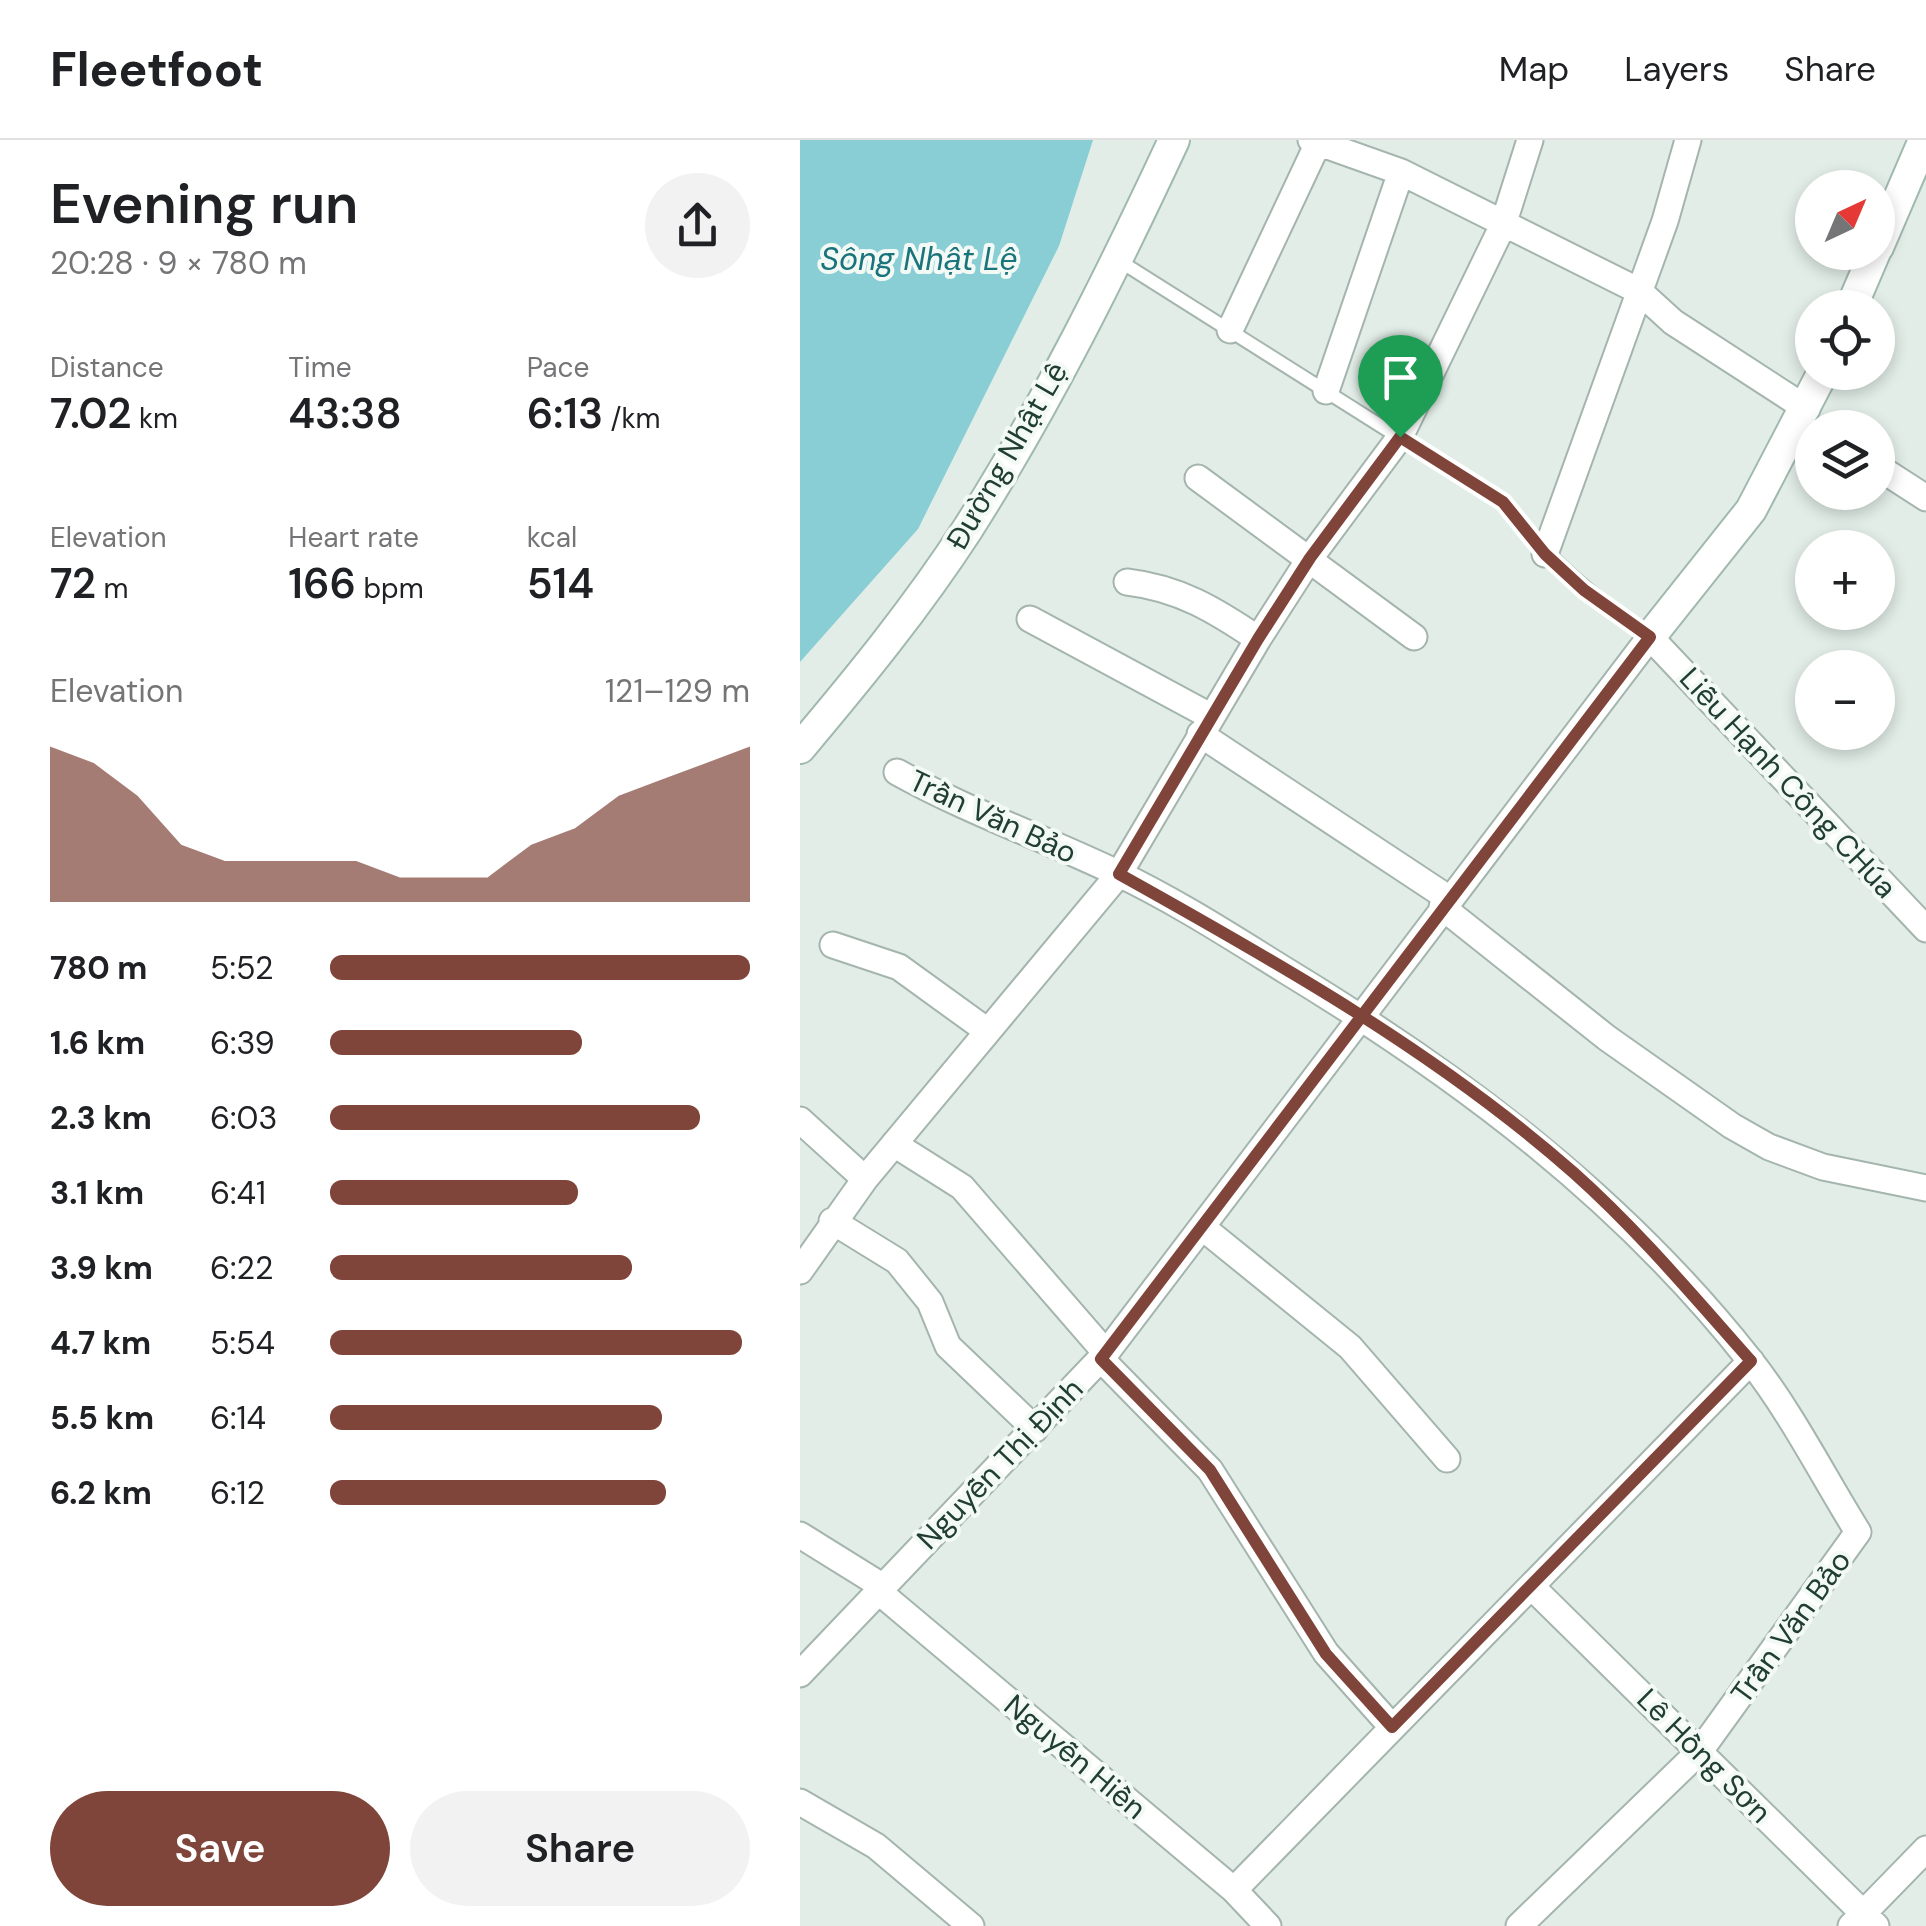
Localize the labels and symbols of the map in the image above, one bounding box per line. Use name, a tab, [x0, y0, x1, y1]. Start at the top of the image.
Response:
north arrow	[1795, 170, 1895, 270]
water label: Sông Nhật Lệ	[820, 238, 1018, 280]
pin	[1358, 335, 1443, 438]
street label: Đường Nhật Lệ	[937, 355, 1076, 556]
street label: Liễu Hạnh Công CHúa	[1671, 659, 1905, 906]
street label: Trần Văn Bảo	[903, 761, 1083, 872]
street label: Nguyễn Thị Định	[908, 1370, 1091, 1558]
street label: Trần Văn Bảo	[1722, 1542, 1859, 1711]
street label: Lê Hồng Sơn	[1629, 1680, 1780, 1831]
street label: Nguyễn Hiền	[996, 1686, 1155, 1827]

